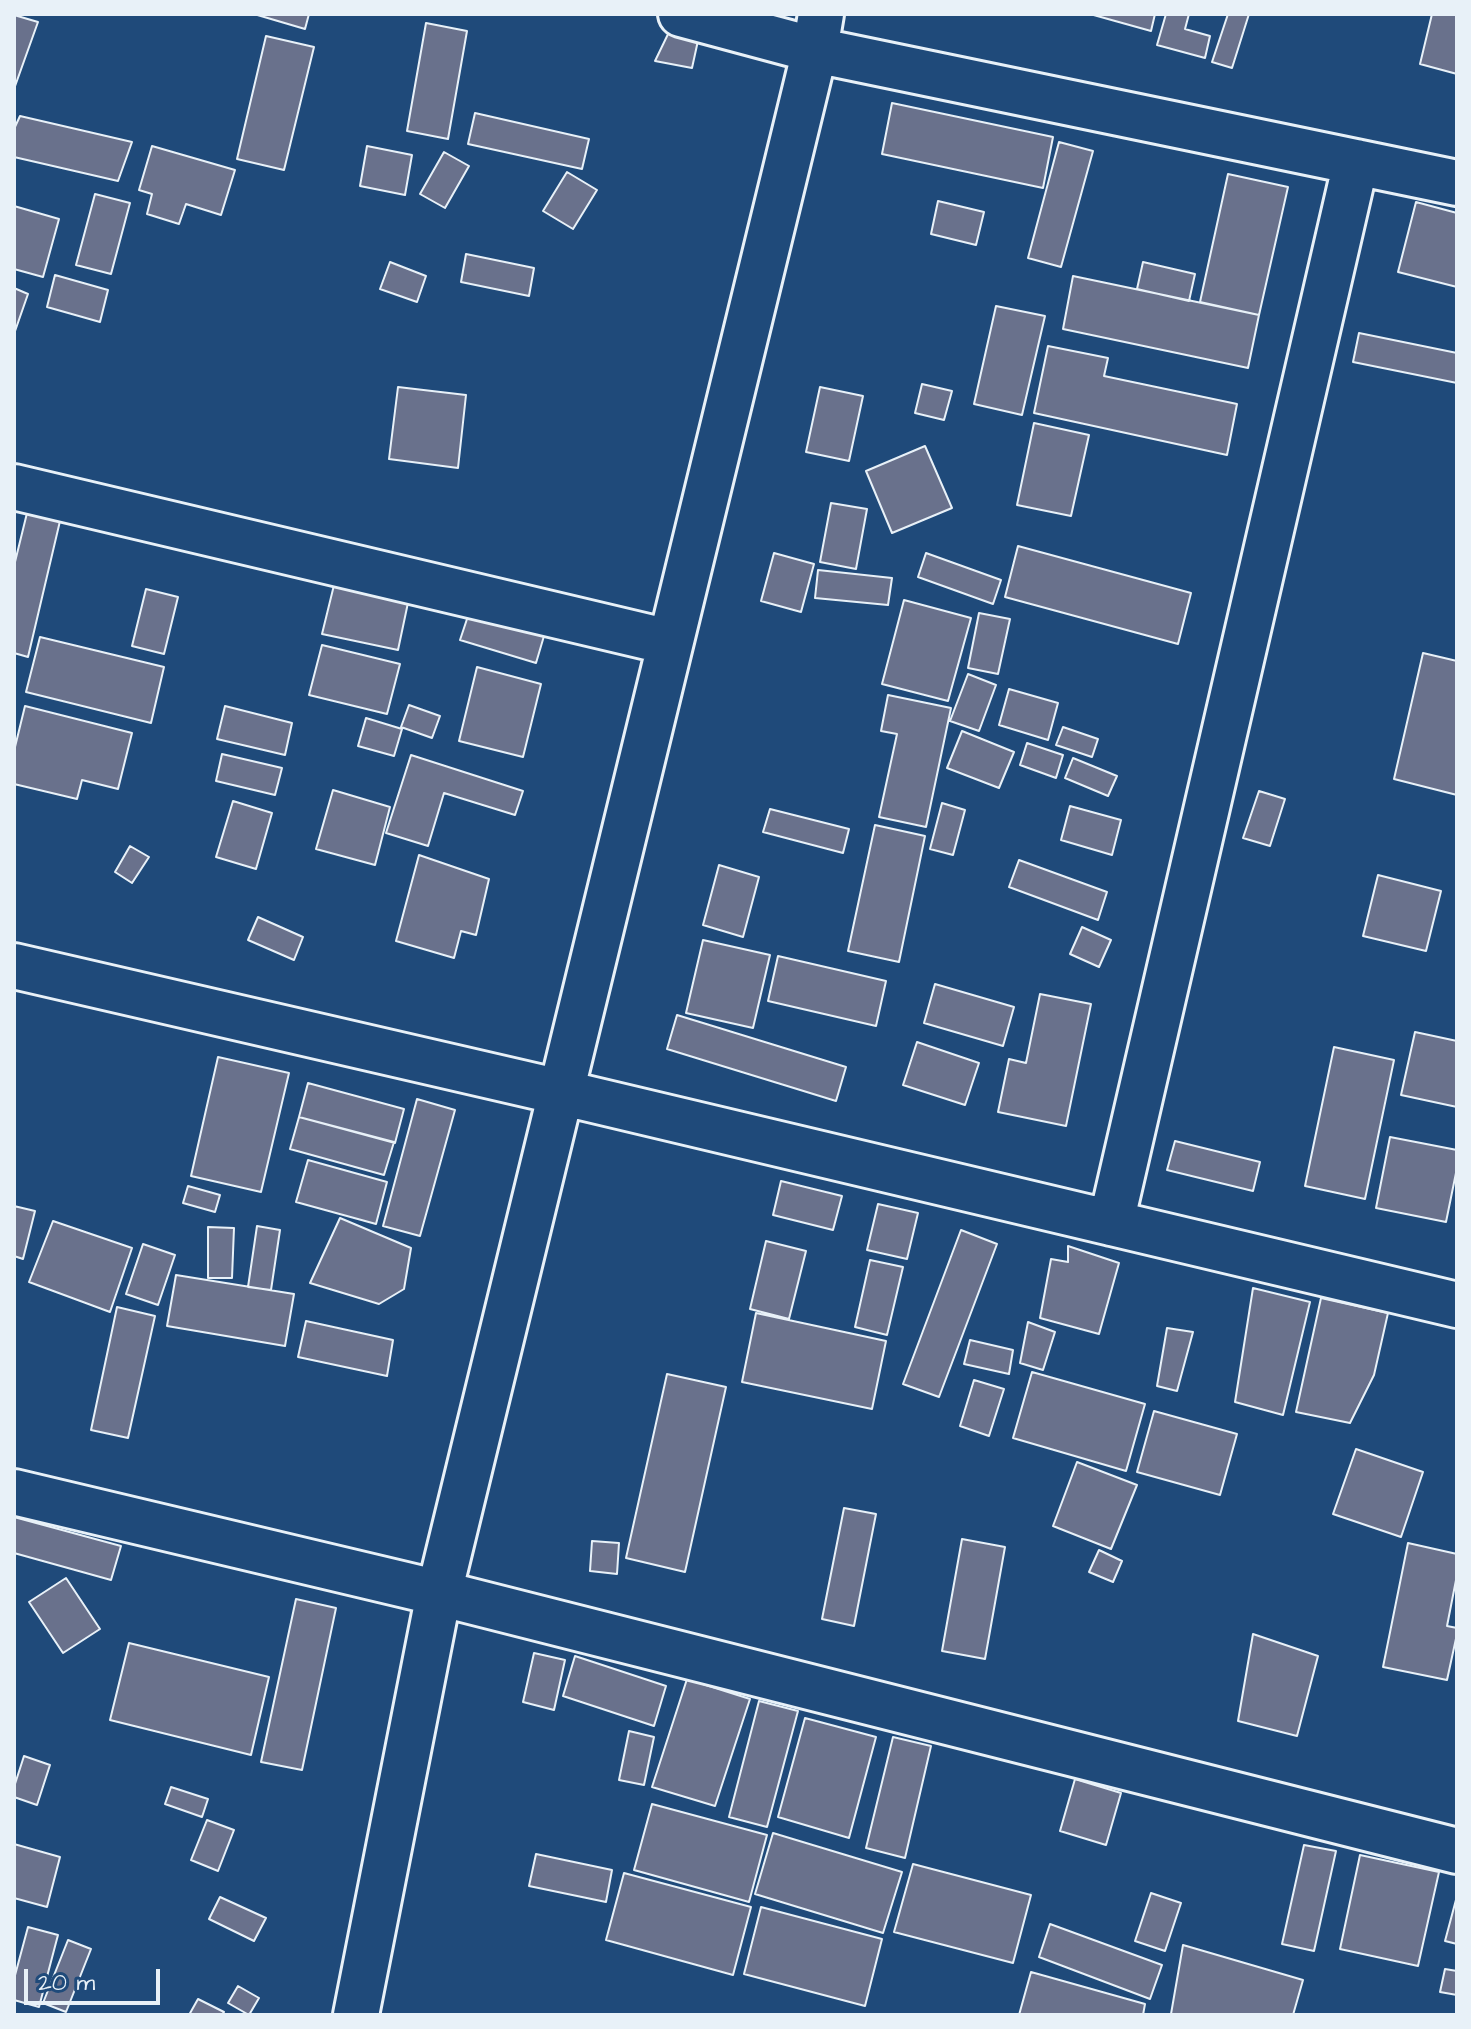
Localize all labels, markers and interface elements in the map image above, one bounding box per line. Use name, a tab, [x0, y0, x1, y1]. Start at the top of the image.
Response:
scale bar	[28, 1953, 164, 2003]
text: 20 m	[38, 1966, 95, 2000]

